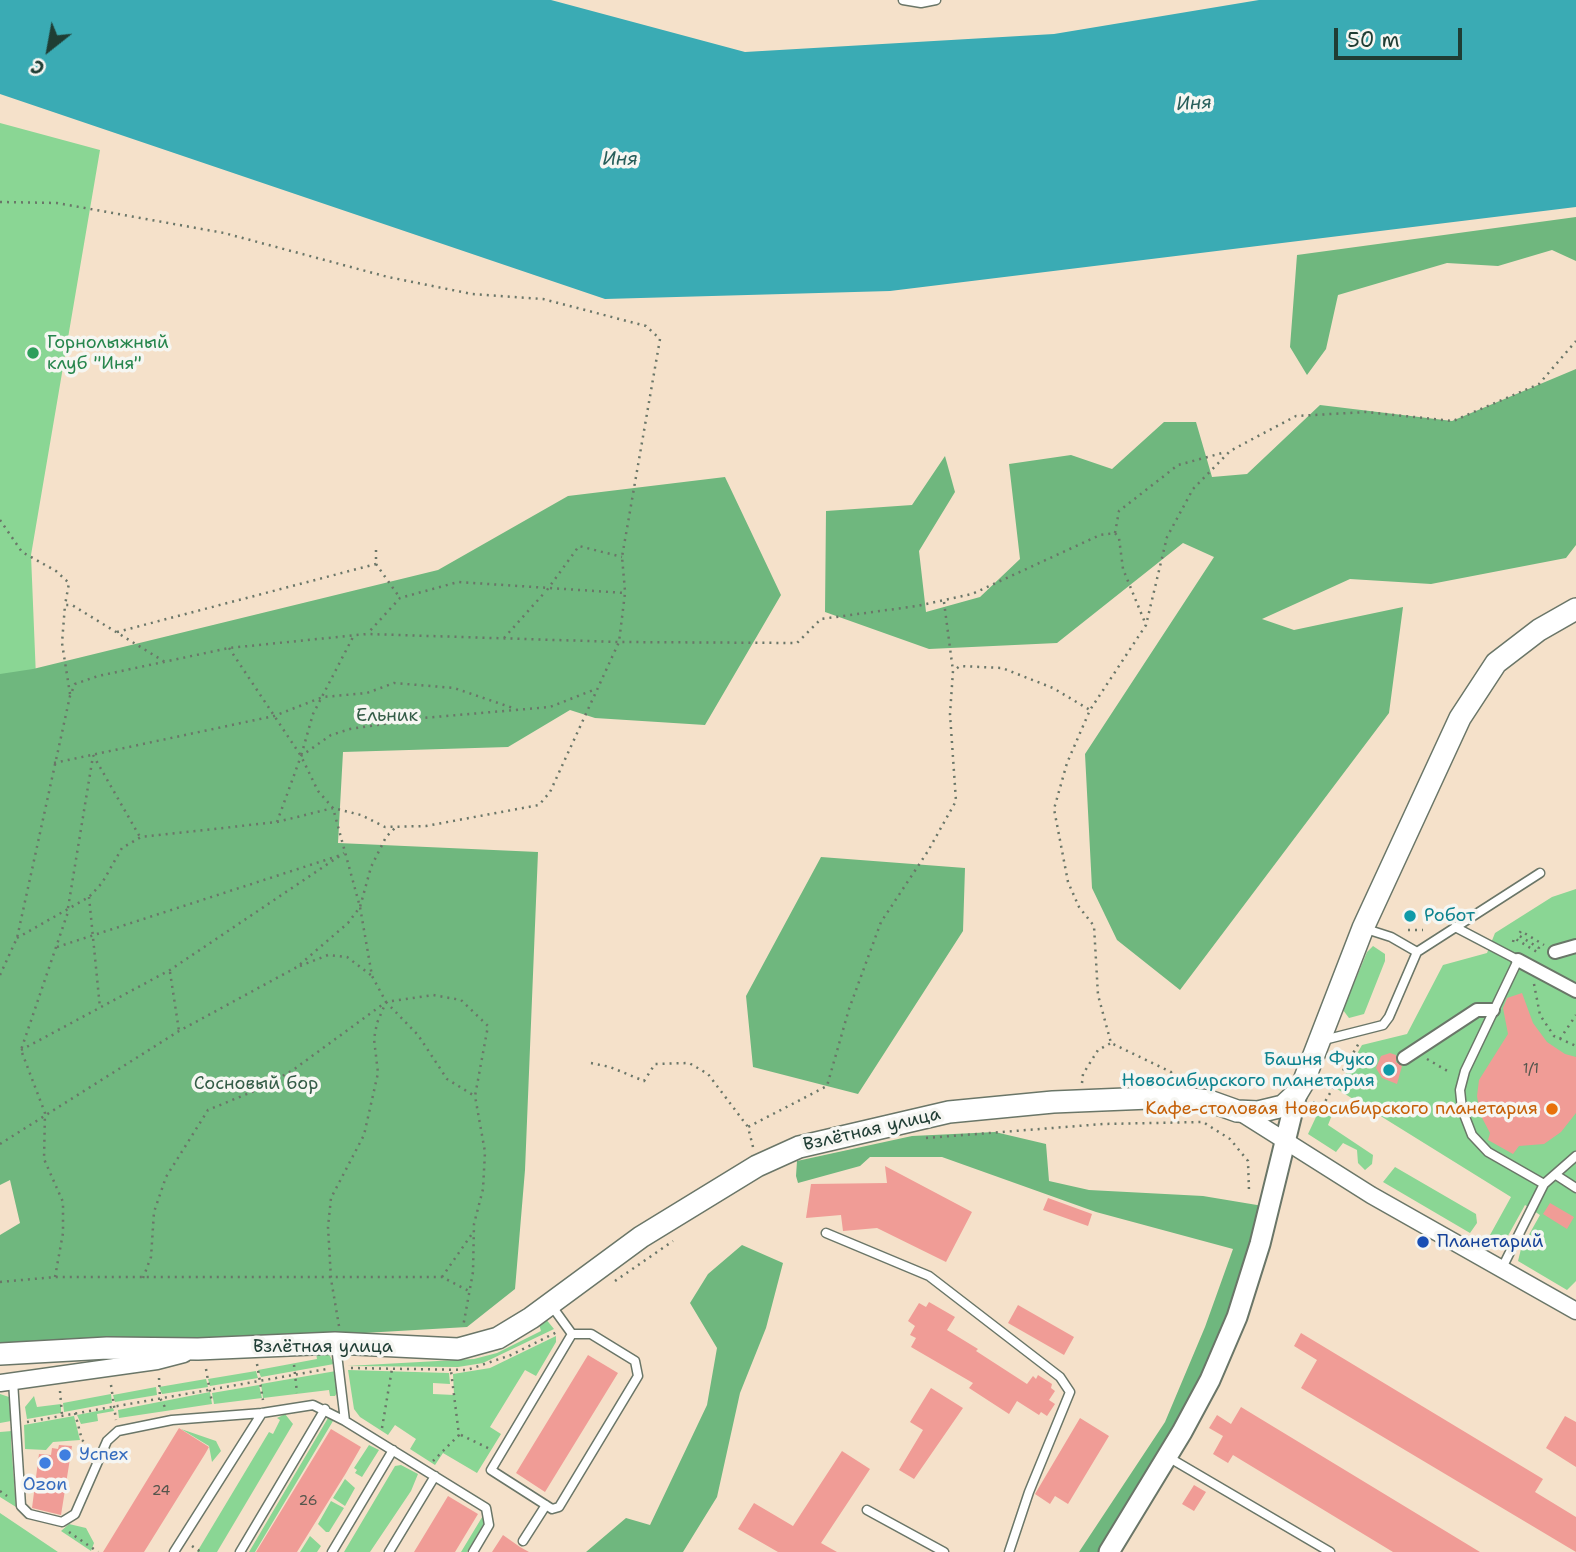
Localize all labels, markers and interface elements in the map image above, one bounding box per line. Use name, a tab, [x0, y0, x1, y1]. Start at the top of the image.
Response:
north arrow	[14, 14, 84, 84]
scale bar	[1338, 14, 1466, 58]
text: 50 m	[1347, 26, 1400, 54]
text: С	[26, 54, 49, 81]
water label: Иня	[1176, 92, 1212, 116]
water label: Иня	[602, 149, 638, 171]
place label: Горнолыжный клуб "Иня"	[47, 332, 169, 374]
marker: Горнолыжный клуб "Иня"	[25, 345, 41, 361]
park label: Ельник	[356, 705, 418, 727]
place label: Робот	[1424, 905, 1475, 927]
marker: Робот	[1402, 908, 1418, 924]
place label: Башня Фуко Новосибирского планетария	[1122, 1049, 1375, 1092]
house number: 1/1	[1523, 1061, 1539, 1077]
marker: Башня Фуко Новосибирского планетария	[1381, 1062, 1397, 1078]
park label: Сосновый бор	[194, 1073, 318, 1095]
place label: Кафе-столовая Новосибирского планетария	[1145, 1098, 1538, 1120]
marker: Кафе-столовая Новосибирского планетария	[1544, 1101, 1560, 1117]
street label: Взлётная улица	[801, 1104, 943, 1156]
place label: Планетарий	[1437, 1231, 1543, 1253]
marker: Планетарий	[1415, 1234, 1431, 1250]
street label: Взлётная улица	[253, 1336, 393, 1358]
place label: Успех	[79, 1444, 128, 1466]
marker: Успех	[57, 1447, 73, 1463]
marker: Ozon	[37, 1455, 53, 1471]
place label: Ozon	[23, 1474, 67, 1496]
house number: 24	[152, 1483, 170, 1499]
house number: 26	[299, 1493, 317, 1509]

